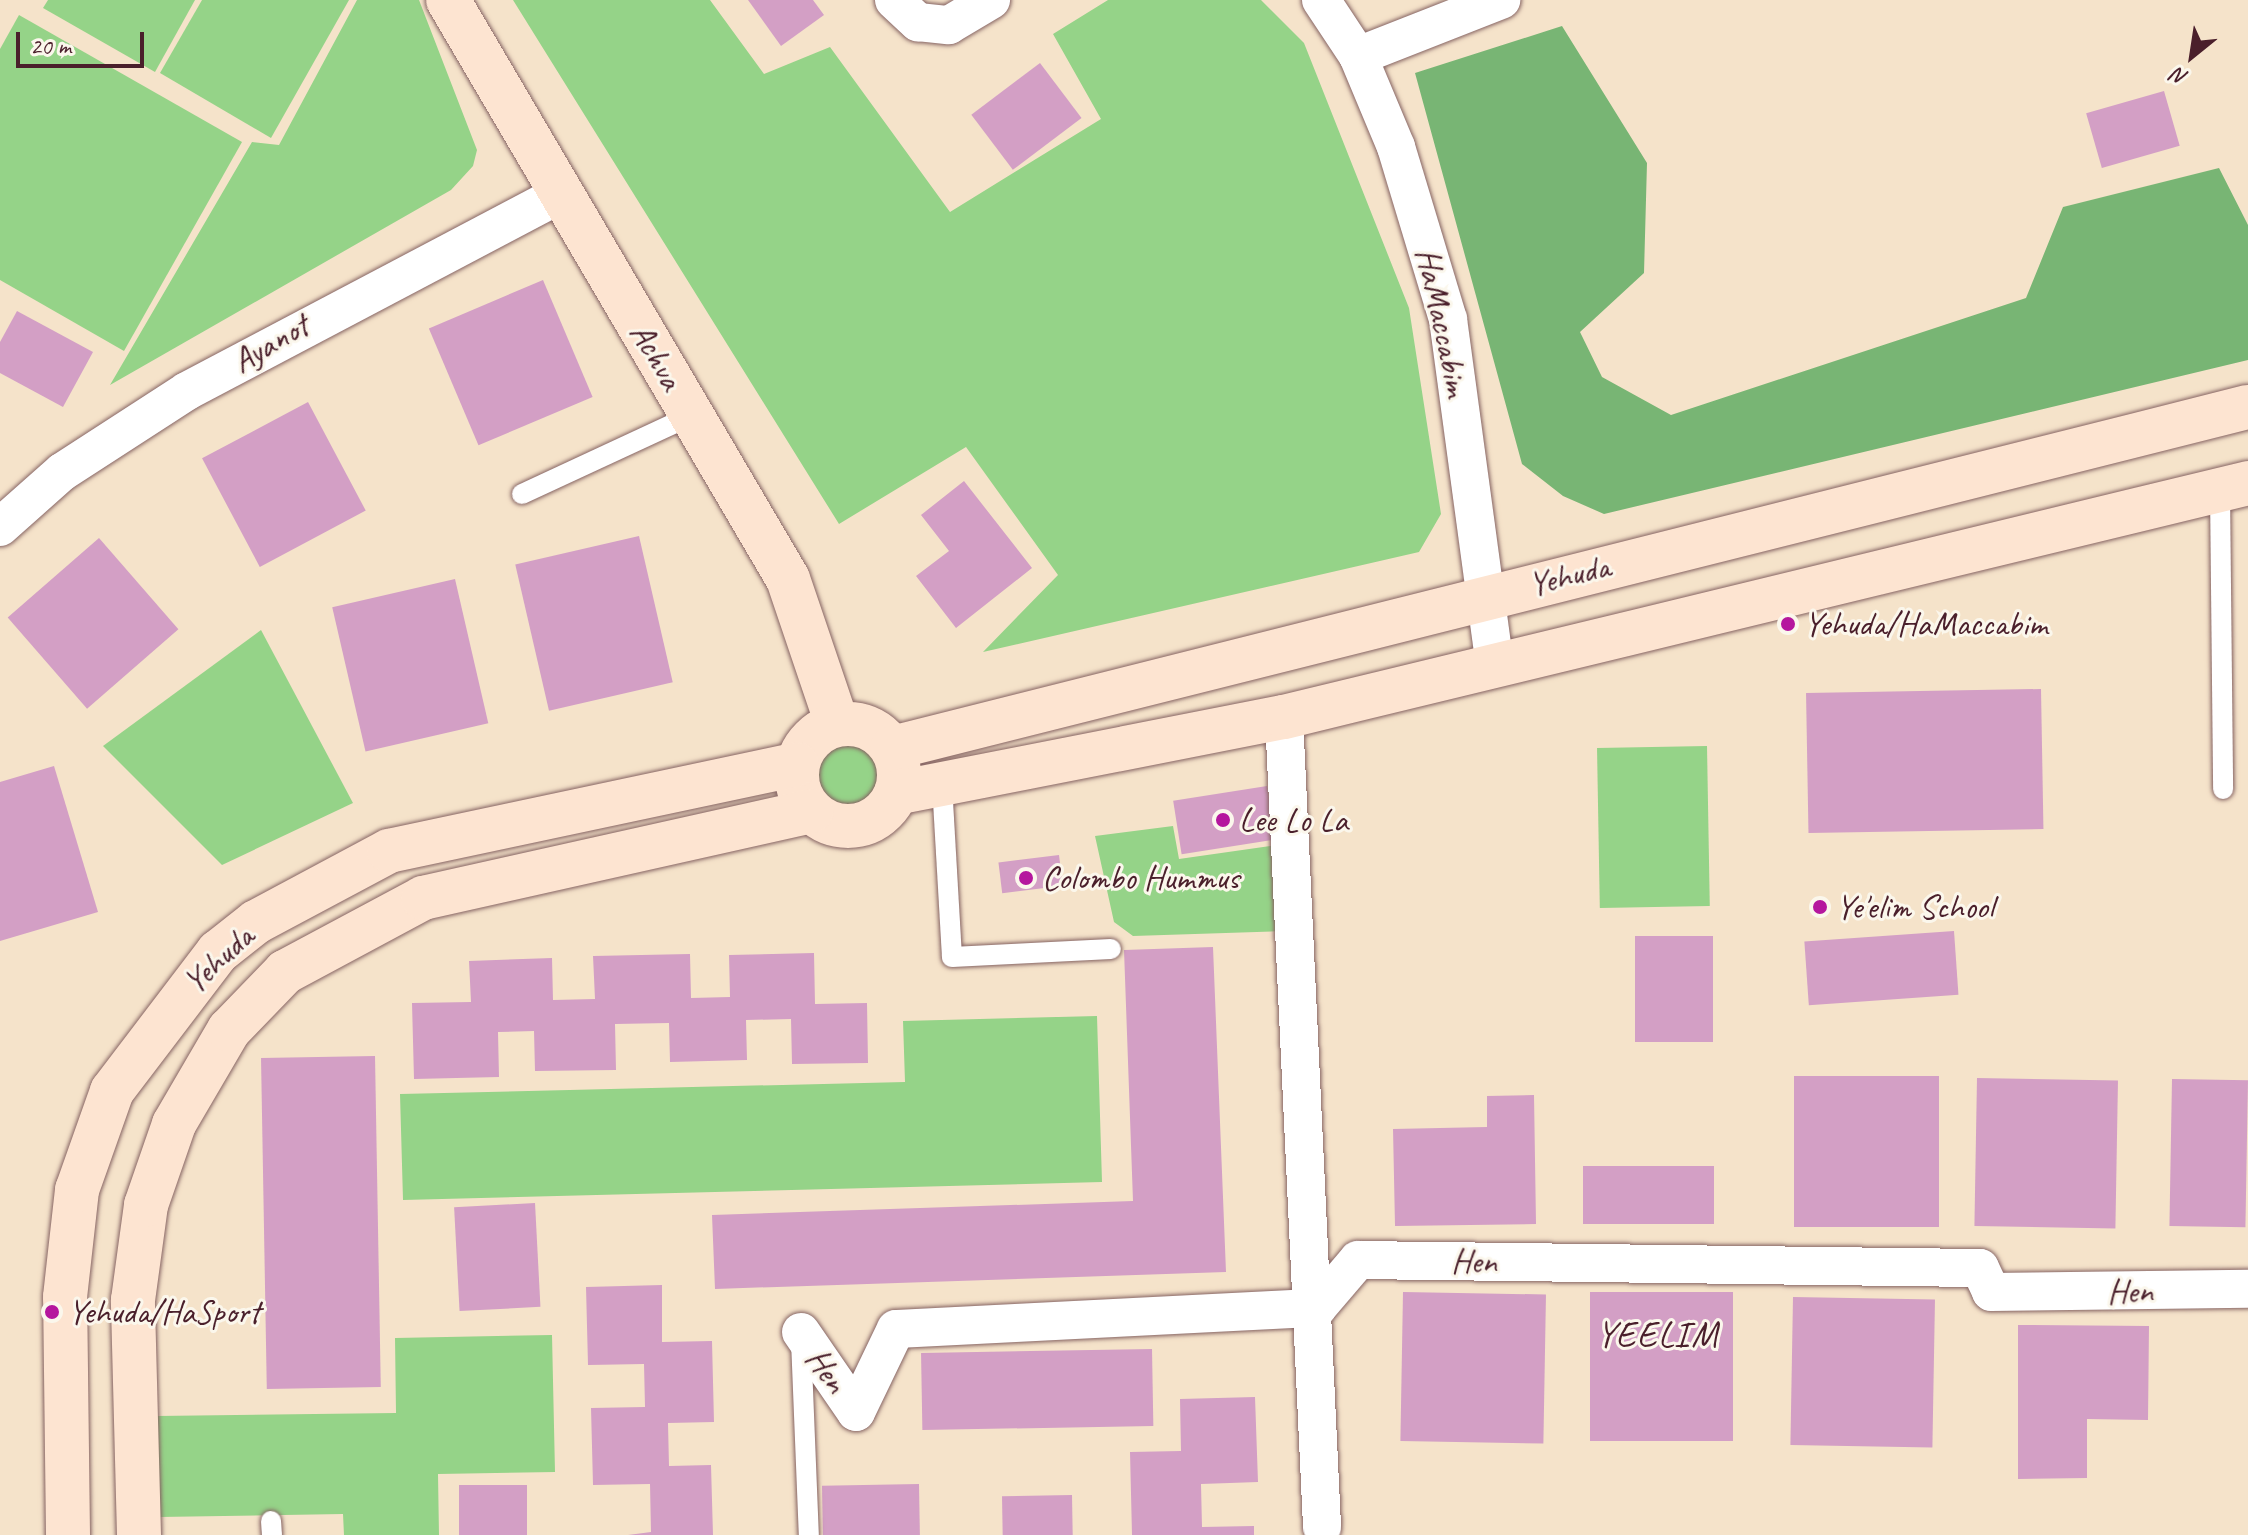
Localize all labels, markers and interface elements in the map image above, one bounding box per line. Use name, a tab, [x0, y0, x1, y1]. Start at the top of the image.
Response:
scale bar	[20, 16, 148, 66]
north arrow	[2152, 16, 2232, 96]
text: 20 m	[30, 31, 71, 61]
text: N	[2167, 61, 2193, 92]
street label: HaMaccabim	[1407, 244, 1479, 400]
street label: Ayanot	[225, 305, 315, 381]
street label: Achva	[622, 315, 692, 397]
street label: Yehuda	[1524, 545, 1614, 605]
place label: Yehuda/HaMaccabim	[1804, 604, 2047, 644]
marker: Yehuda/HaMaccabim	[1779, 615, 1797, 633]
place label: Lee Lo La	[1239, 800, 1348, 840]
marker: Lee Lo La	[1214, 811, 1232, 829]
place label: Colombo Hummus	[1042, 858, 1239, 898]
marker: Colombo Hummus	[1017, 869, 1035, 887]
place label: Ye'elim School	[1836, 887, 1992, 927]
marker: Ye'elim School	[1811, 898, 1829, 916]
street label: Yehuda	[174, 916, 262, 1002]
street label: Hen	[1451, 1240, 1497, 1282]
street label: Hen	[2107, 1270, 2153, 1312]
place label: Yehuda/HaSport	[68, 1292, 260, 1332]
marker: Yehuda/HaSport	[43, 1303, 61, 1321]
district label: YEELIM	[1597, 1313, 1719, 1357]
street label: Hen	[797, 1340, 857, 1400]

